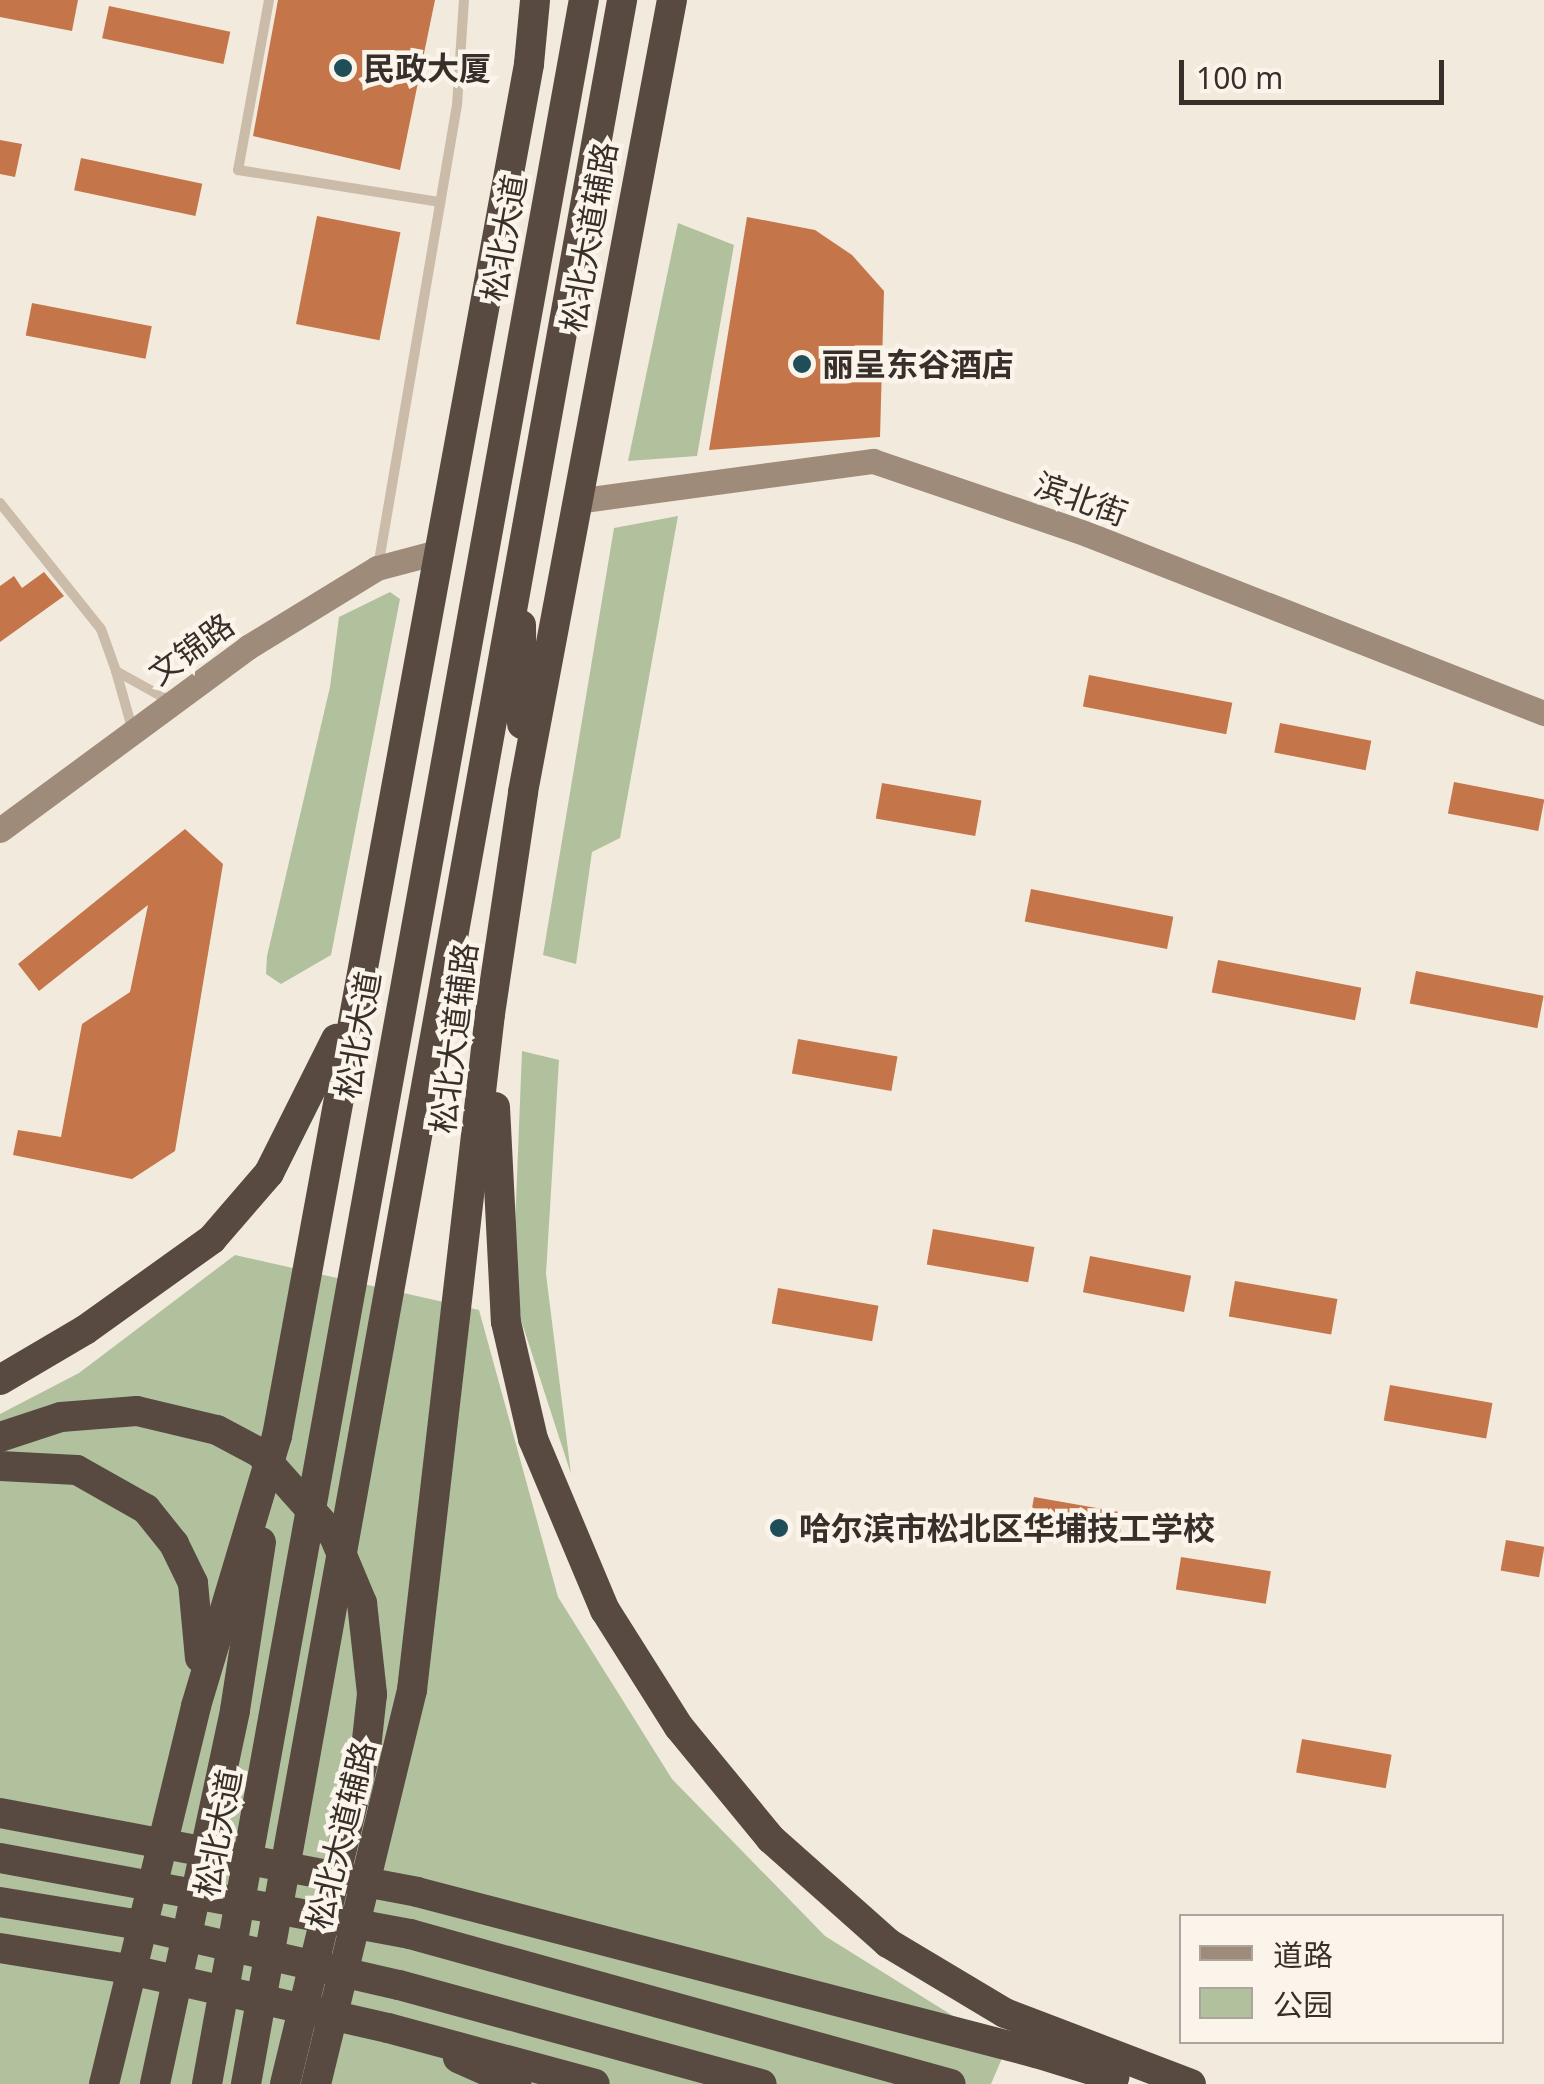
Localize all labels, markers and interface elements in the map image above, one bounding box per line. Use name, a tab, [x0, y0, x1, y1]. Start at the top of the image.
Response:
scale bar	[1184, 40, 1449, 102]
place label: 民政大厦	[363, 49, 491, 87]
marker: 民政大厦	[332, 57, 354, 79]
text: 100 m	[1196, 57, 1283, 98]
street label: 松北大道辅路	[553, 139, 625, 335]
street label: 松北大道	[474, 172, 534, 304]
place label: 丽呈东谷酒店	[822, 345, 1014, 383]
marker: 丽呈东谷酒店	[791, 353, 813, 375]
street label: 滨北街	[1029, 465, 1133, 533]
street label: 文锦路	[141, 605, 241, 693]
street label: 松北大道辅路	[423, 940, 485, 1136]
street label: 松北大道	[328, 969, 388, 1101]
place label: 哈尔滨市松北区华埔技工学校	[799, 1509, 1215, 1547]
marker: 哈尔滨市松北区华埔技工学校	[768, 1517, 790, 1539]
street label: 松北大道辅路	[299, 1737, 383, 1933]
street label: 松北大道	[187, 1767, 249, 1899]
legend	[1179, 1914, 1504, 2044]
text: 道路	[1273, 1934, 1333, 1975]
text: 公园	[1273, 1984, 1333, 2025]

